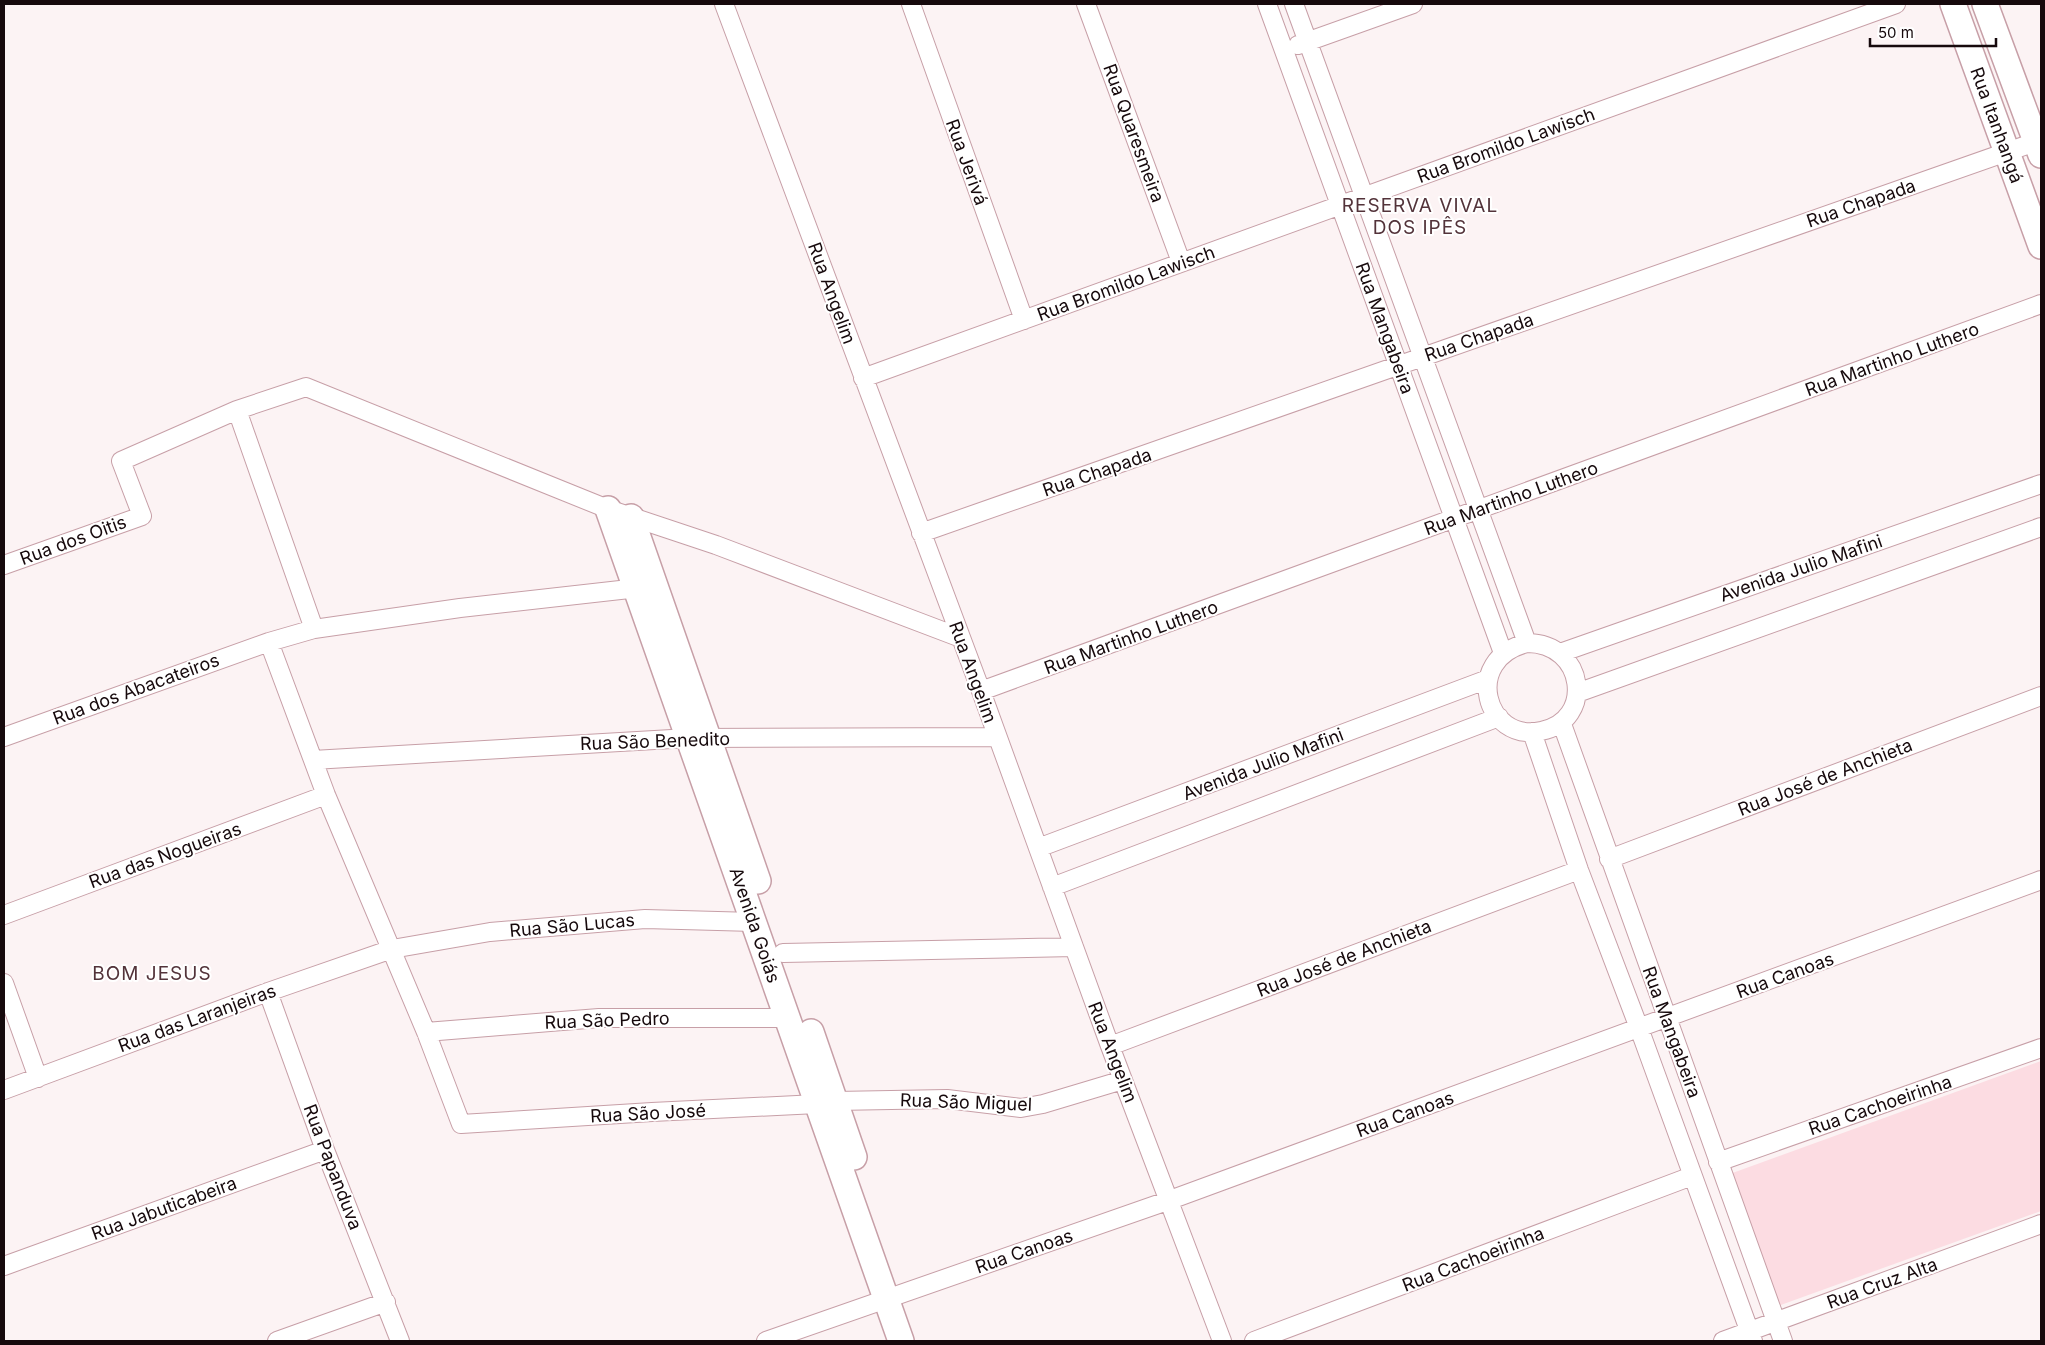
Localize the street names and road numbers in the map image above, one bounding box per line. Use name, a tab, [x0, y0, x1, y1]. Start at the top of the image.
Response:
street label: Rua Quaresmeira	[1099, 61, 1169, 205]
street label: Rua Itanhangá	[1966, 64, 2028, 186]
street label: Rua Bromildo Lawisch	[1414, 103, 1598, 187]
street label: Rua Jerivá	[942, 116, 992, 208]
street label: Rua Chapada	[1804, 175, 1918, 231]
street label: Rua Angelim	[804, 239, 860, 347]
street label: Rua Bromildo Lawisch	[1034, 241, 1218, 325]
street label: Rua Mangabeira	[1351, 259, 1419, 397]
street label: Rua Chapada	[1422, 309, 1536, 365]
street label: Rua Martinho Luthero	[1802, 318, 1982, 400]
street label: Rua Chapada	[1040, 444, 1154, 500]
street label: Rua Martinho Luthero	[1421, 457, 1601, 539]
street label: Rua dos Oitis	[17, 511, 129, 569]
street label: Avenida Julio Mafini	[1717, 530, 1885, 606]
street label: Rua Martinho Luthero	[1041, 596, 1221, 678]
street label: Rua Angelim	[945, 618, 1001, 726]
street label: Rua dos Abacateiros	[50, 649, 222, 729]
street label: Avenida Julio Mafini	[1180, 724, 1346, 804]
street label: Rua São Benedito	[580, 728, 730, 754]
street label: Rua José de Anchieta	[1735, 734, 1915, 820]
street label: Rua das Nogueiras	[86, 818, 244, 892]
street label: Avenida Goiás	[725, 864, 785, 986]
street label: Rua São Lucas	[508, 909, 636, 941]
street label: Rua José de Anchieta	[1254, 915, 1434, 1001]
street label: Rua Canoas	[1734, 948, 1836, 1002]
street label: Rua Mangabeira	[1638, 963, 1706, 1101]
street label: Rua das Laranjeiras	[115, 980, 279, 1056]
street label: Rua Angelim	[1084, 999, 1142, 1105]
street label: Rua São Pedro	[544, 1007, 670, 1033]
street label: Rua Cachoeirinha	[1806, 1071, 1954, 1139]
street label: Rua Canoas	[1354, 1087, 1456, 1141]
street label: Rua São Miguel	[900, 1089, 1032, 1115]
street label: Rua São José	[590, 1099, 706, 1127]
street label: Rua Papanduva	[299, 1101, 367, 1233]
street label: Rua Jabuticabeira	[89, 1172, 239, 1244]
street label: Rua Cachoeirinha	[1399, 1222, 1547, 1296]
street label: Rua Canoas	[972, 1224, 1076, 1278]
street label: Rua Cruz Alta	[1824, 1253, 1940, 1313]

